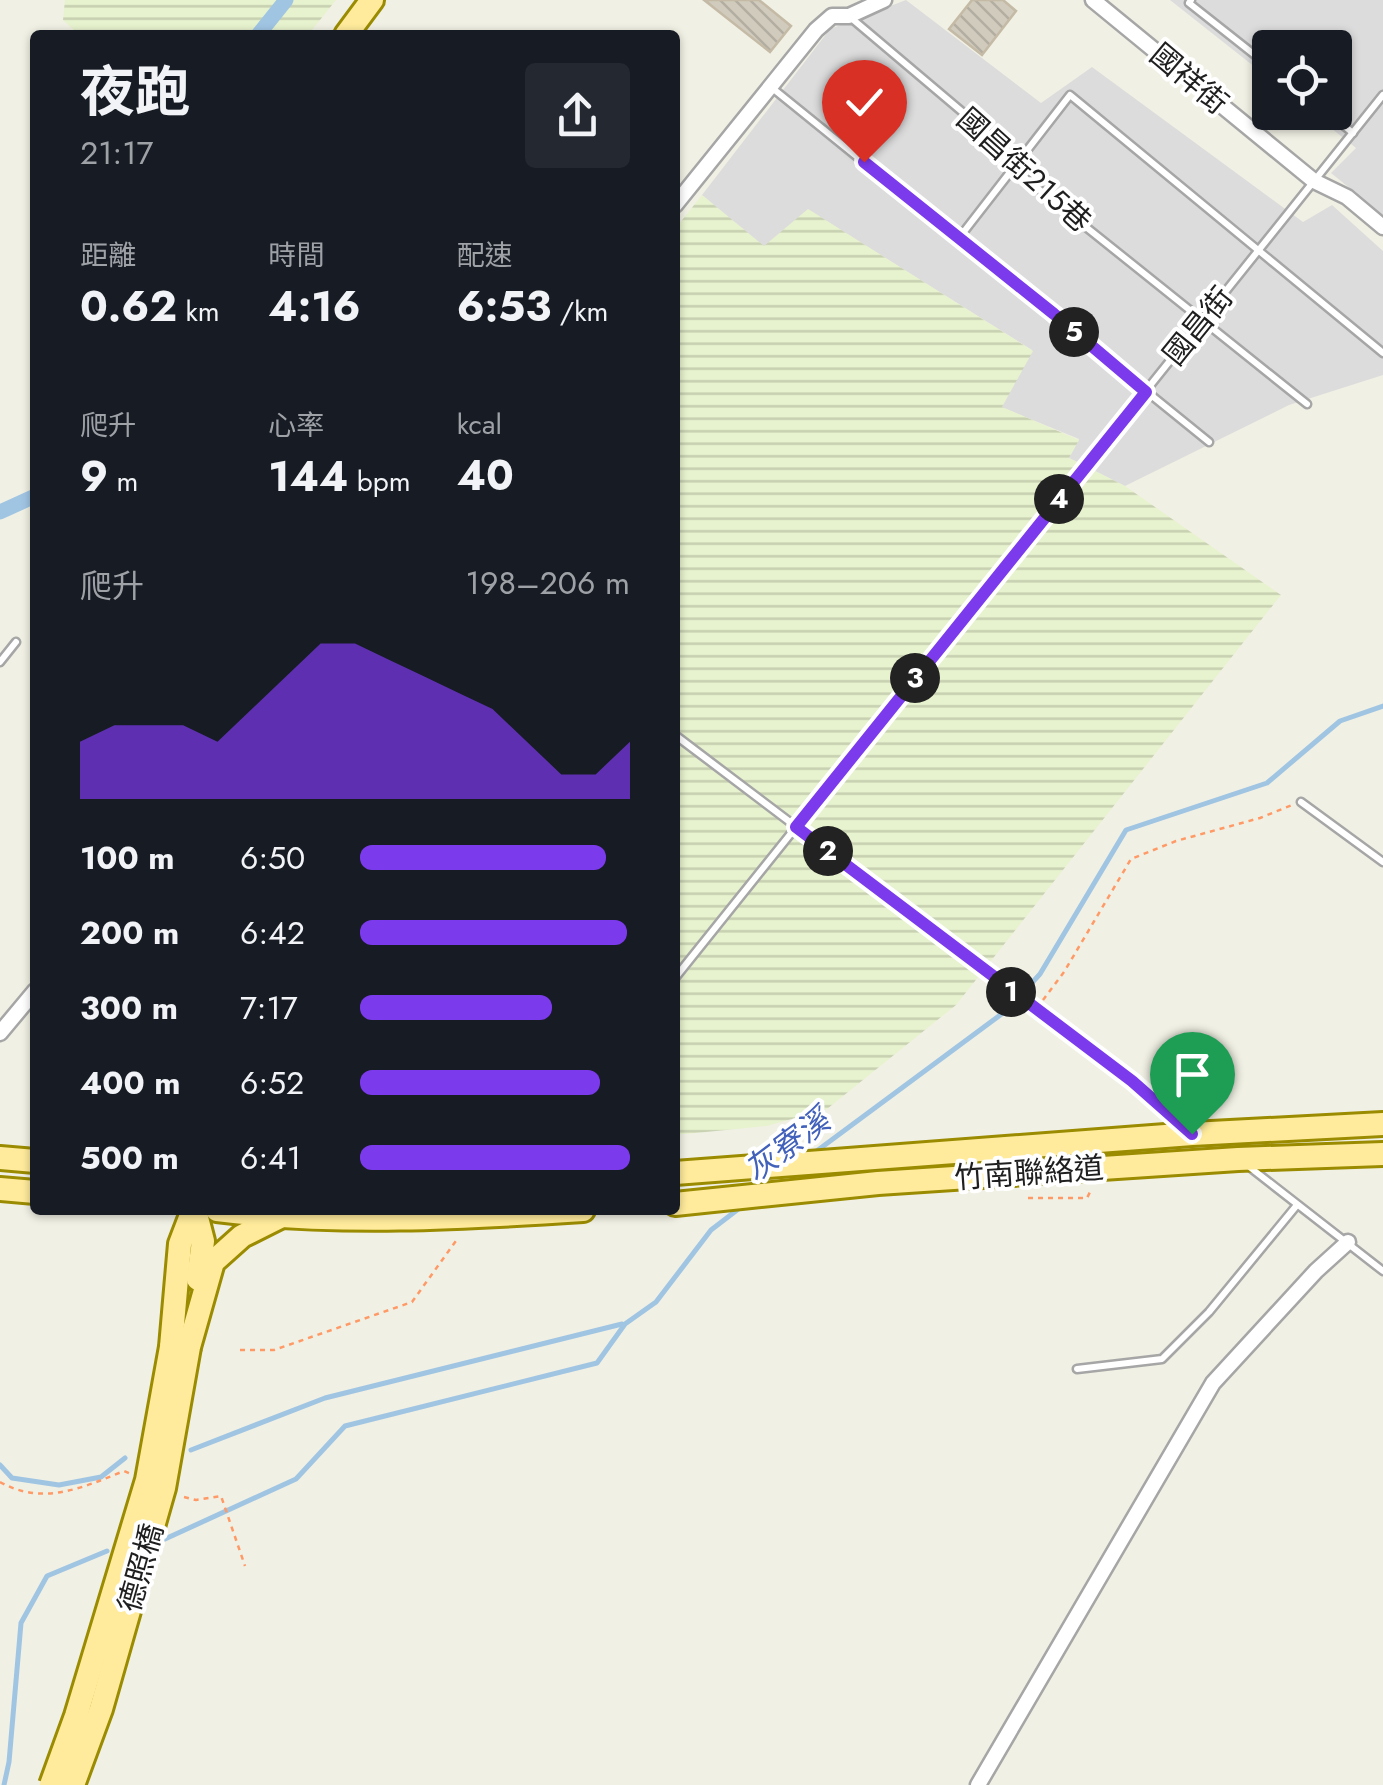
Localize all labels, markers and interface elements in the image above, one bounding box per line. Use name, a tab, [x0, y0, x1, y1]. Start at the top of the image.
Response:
map controls	[1252, 30, 1352, 130]
button: locate	[1252, 30, 1352, 130]
street label: 國祥街	[1141, 33, 1238, 124]
text: 夜跑	[80, 52, 190, 132]
pin	[822, 60, 907, 163]
button: share	[525, 63, 630, 168]
icon: check	[837, 75, 892, 130]
street label: 國昌街215巷	[948, 98, 1101, 242]
text: 21:17	[80, 130, 153, 176]
text: 距離	[80, 235, 136, 276]
text: 時間	[268, 235, 324, 276]
text: 配速	[457, 235, 513, 276]
text: 0.62	[80, 276, 177, 337]
text: 4:16	[268, 276, 361, 337]
text: 6:53	[457, 276, 551, 337]
street label: 國昌街	[1153, 277, 1243, 374]
text: km	[177, 291, 220, 332]
text: /km	[551, 291, 608, 332]
pin: 5	[1049, 307, 1099, 357]
text: 5	[1065, 311, 1083, 352]
text: kcal	[457, 404, 502, 445]
text: 爬升	[80, 405, 136, 446]
text: 心率	[268, 405, 324, 446]
text: 40	[457, 445, 514, 506]
text: 9	[80, 446, 108, 507]
text: 144	[268, 446, 348, 507]
text: m	[108, 461, 138, 502]
text: bpm	[348, 461, 411, 502]
pin: 4	[1034, 474, 1084, 524]
text: 4	[1049, 478, 1069, 519]
text: 198–206 m	[466, 560, 630, 606]
text: 爬升	[80, 563, 144, 609]
pin: 3	[890, 653, 940, 703]
text: 3	[906, 657, 924, 698]
pin: 2	[803, 826, 853, 876]
text: 2	[819, 830, 837, 871]
text: 100 m	[80, 835, 175, 881]
text: 6:50	[240, 835, 305, 881]
text: 200 m	[80, 910, 179, 956]
text: 6:42	[240, 910, 305, 956]
pin: 1	[986, 967, 1036, 1017]
text: 1	[1004, 971, 1018, 1012]
text: 300 m	[80, 985, 178, 1031]
text: 7:17	[240, 985, 298, 1031]
pin	[1150, 1032, 1235, 1135]
icon: arrive	[1165, 1047, 1220, 1102]
text: 400 m	[80, 1060, 181, 1106]
text: 6:52	[240, 1060, 304, 1106]
water label: 灰寮溪	[735, 1095, 842, 1192]
text: 500 m	[80, 1135, 179, 1181]
text: 6:41	[240, 1135, 301, 1181]
street label: 竹南聯絡道	[953, 1146, 1105, 1199]
street label: 德照橋	[107, 1519, 174, 1617]

